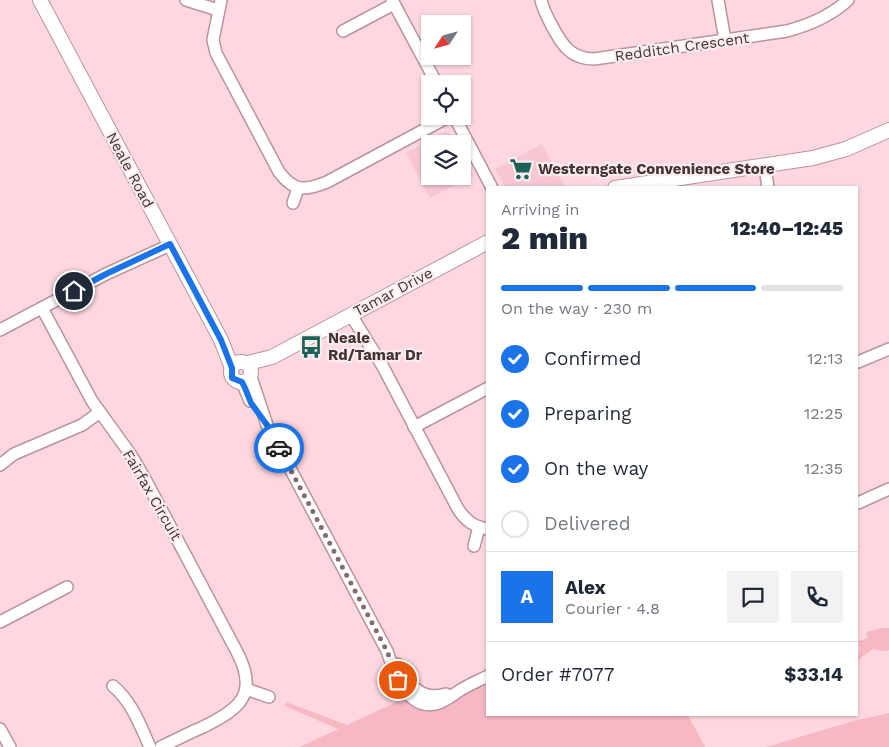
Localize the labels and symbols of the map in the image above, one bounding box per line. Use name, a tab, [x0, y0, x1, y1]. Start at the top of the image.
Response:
north arrow	[421, 15, 471, 65]
street label: Redditch Crescent	[614, 29, 751, 65]
street label: Neale Road	[103, 129, 157, 211]
supermarket icon: Westerngate Convenience Store	[508, 156, 534, 182]
place label: Westerngate Convenience Store	[538, 160, 775, 178]
street label: Tamar Drive	[350, 264, 436, 320]
pin	[53, 270, 95, 312]
place label: Neale Rd/Tamar Dr	[328, 329, 423, 364]
bus stop icon: Neale Rd/Tamar Dr	[298, 334, 324, 360]
courier	[254, 423, 304, 473]
street label: Fairfax Circuit	[119, 446, 186, 544]
pin	[377, 659, 419, 701]

